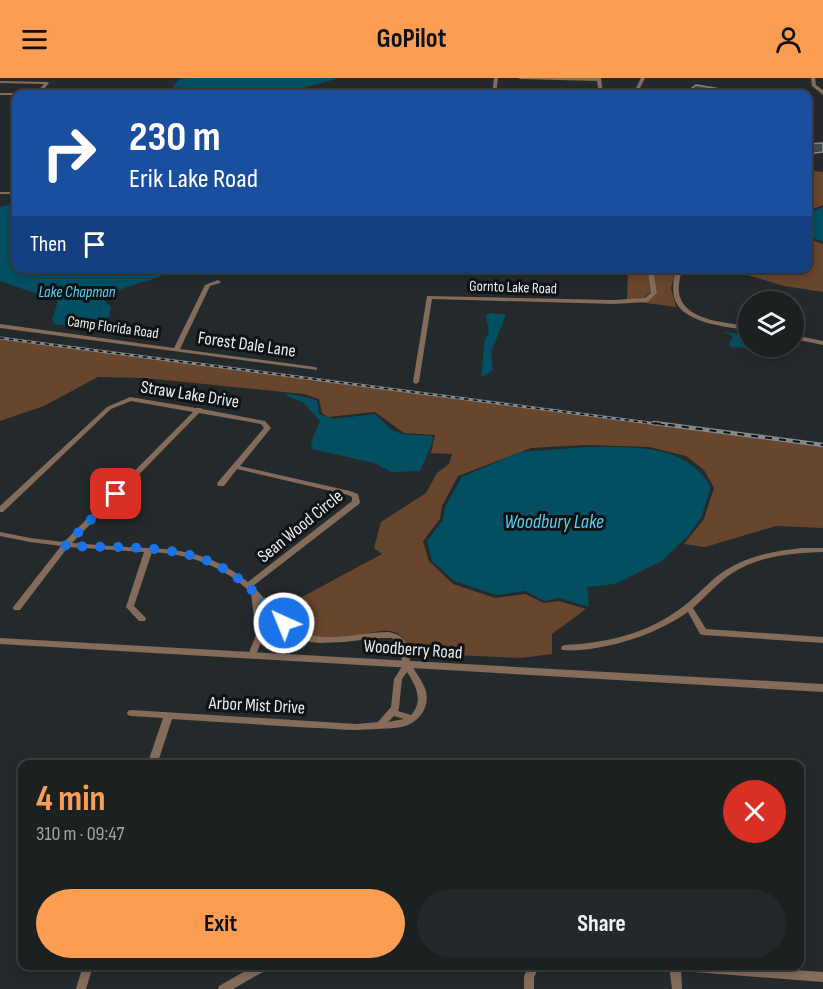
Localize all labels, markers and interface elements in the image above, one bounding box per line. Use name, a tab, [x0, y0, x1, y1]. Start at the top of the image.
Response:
icon: menu	[18, 23, 51, 56]
text: GoPilot	[377, 23, 446, 55]
icon: person	[772, 23, 805, 56]
text: 230 m	[129, 112, 221, 163]
icon: right	[30, 114, 108, 192]
text: Erik Lake Road	[129, 163, 258, 195]
icon: arrive	[78, 228, 111, 261]
text: Then	[30, 231, 66, 258]
street label: Gornto Lake Road	[469, 276, 557, 299]
water label: Lake Chapman	[38, 283, 116, 302]
map controls	[738, 291, 804, 357]
button: layers	[738, 291, 804, 357]
street label: Camp Florida Road	[66, 312, 160, 343]
street label: Forest Dale Lane	[197, 327, 297, 362]
street label: Straw Lake Drive	[139, 376, 241, 413]
pin	[90, 468, 141, 519]
icon: arrive	[99, 477, 132, 510]
street label: Sean Wood Circle	[253, 486, 347, 567]
water label: Woodbury Lake	[504, 510, 604, 534]
position arrow	[252, 591, 316, 655]
street label: Woodberry Road	[363, 636, 463, 663]
street label: Arbor Mist Drive	[207, 692, 306, 719]
text: 4 min	[36, 778, 106, 821]
button: close	[723, 780, 786, 843]
text: 310 m · 09:47	[36, 822, 124, 846]
button: Exit	[36, 889, 405, 958]
button: Share	[417, 889, 786, 958]

